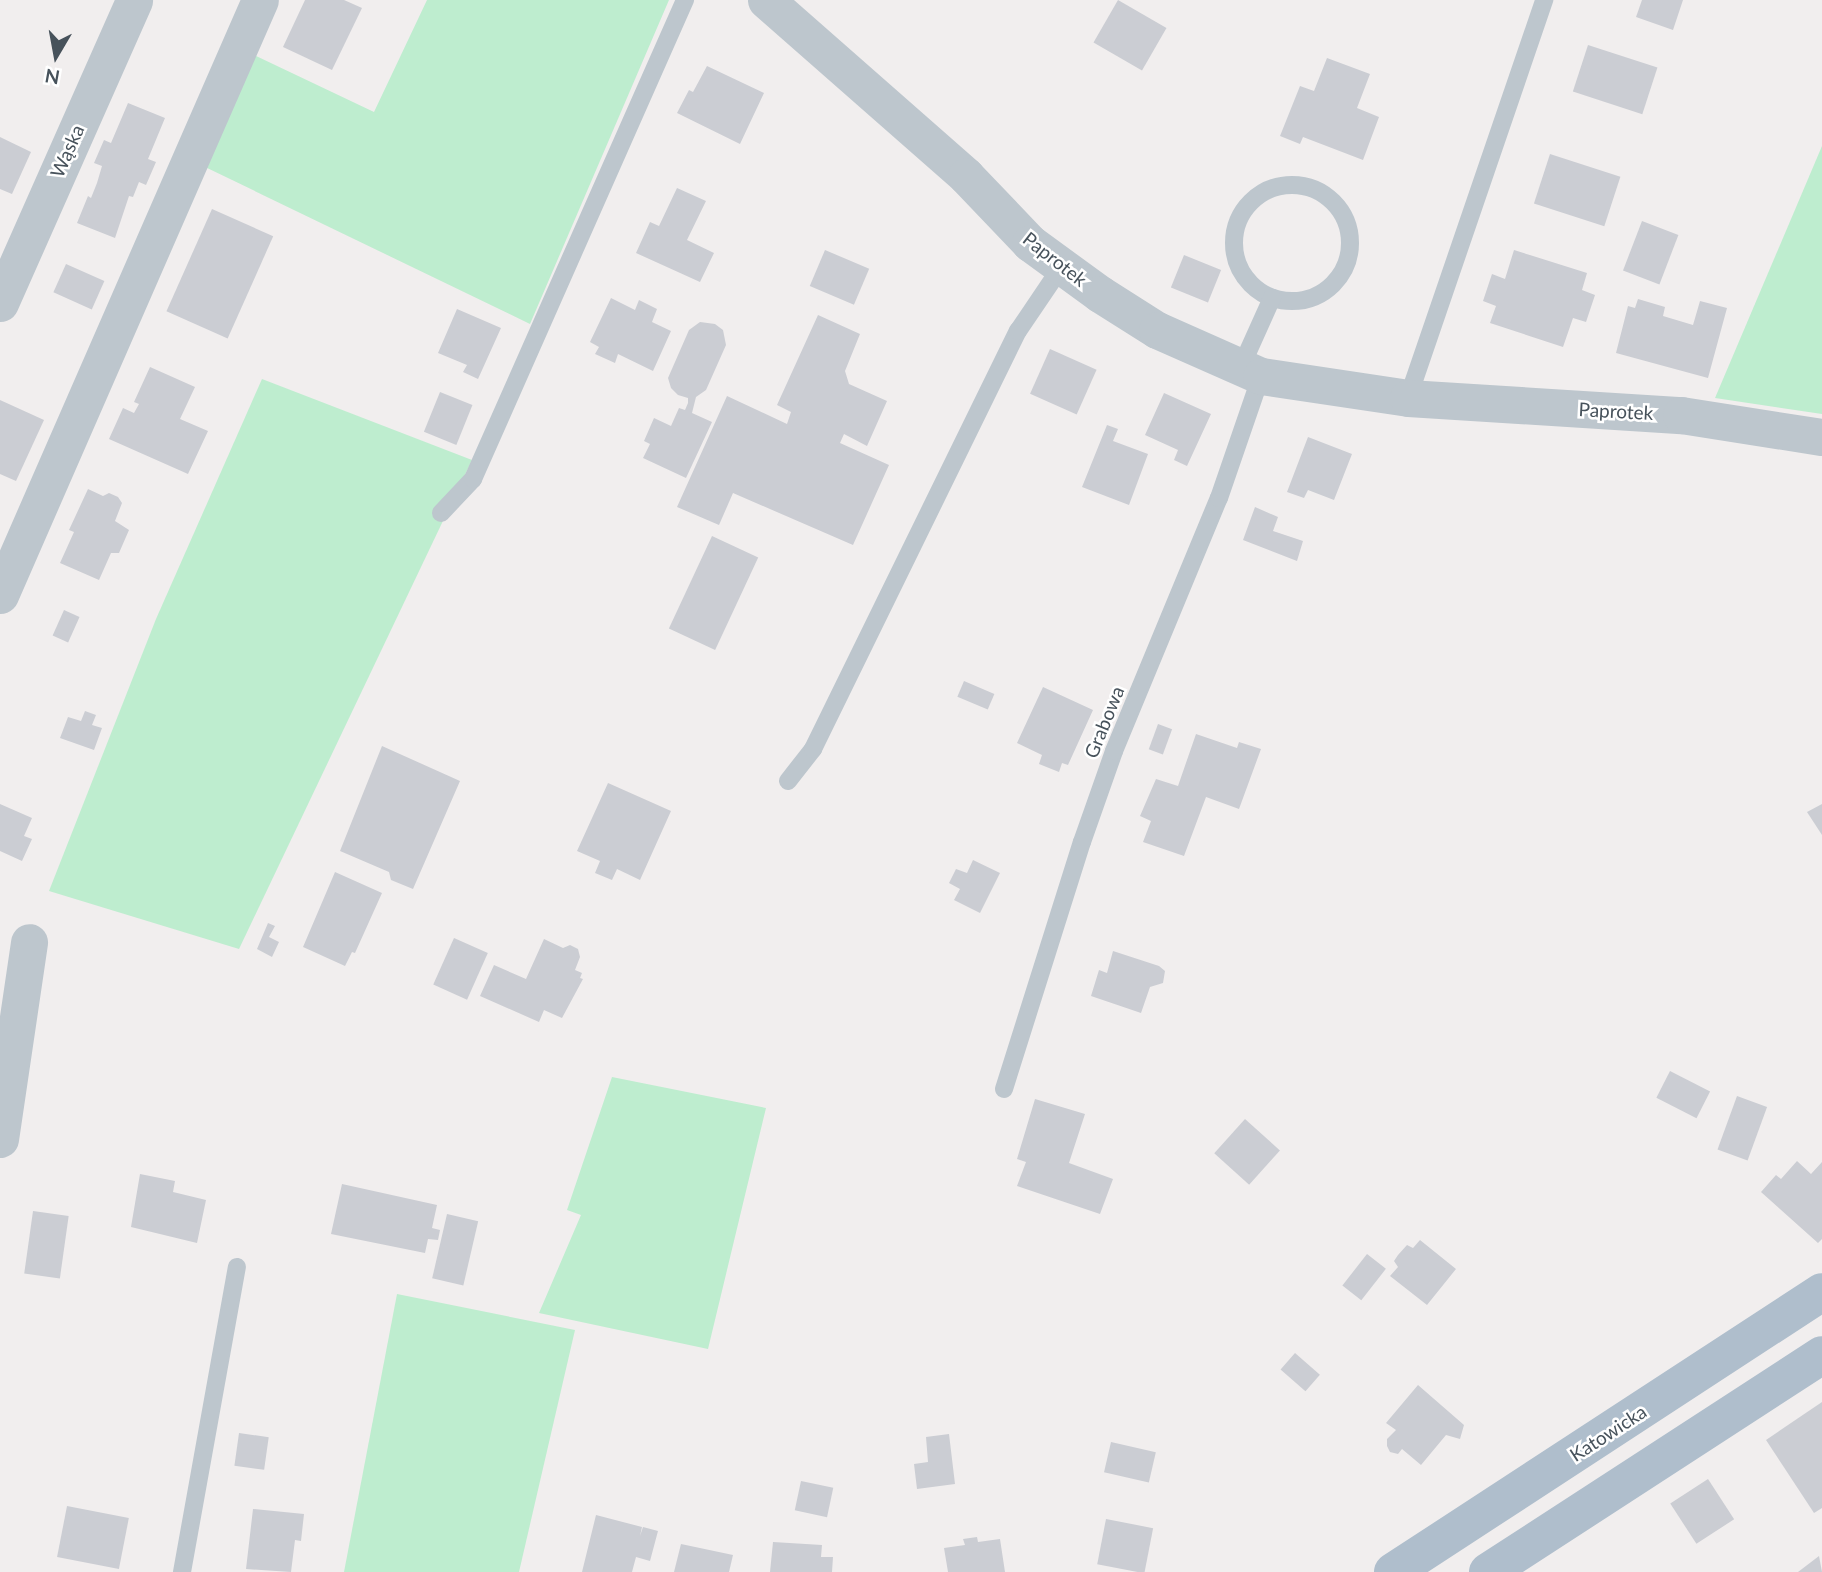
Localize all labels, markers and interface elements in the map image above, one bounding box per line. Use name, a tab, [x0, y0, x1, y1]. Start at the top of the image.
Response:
north arrow	[21, 21, 91, 91]
text: N	[43, 65, 61, 90]
street label: Wąska	[45, 121, 89, 181]
street label: Paprotek	[1019, 227, 1091, 291]
street label: Paprotek	[1578, 398, 1654, 424]
street label: Grabowa	[1079, 683, 1129, 761]
street label: Katowicka	[1565, 1400, 1651, 1466]

